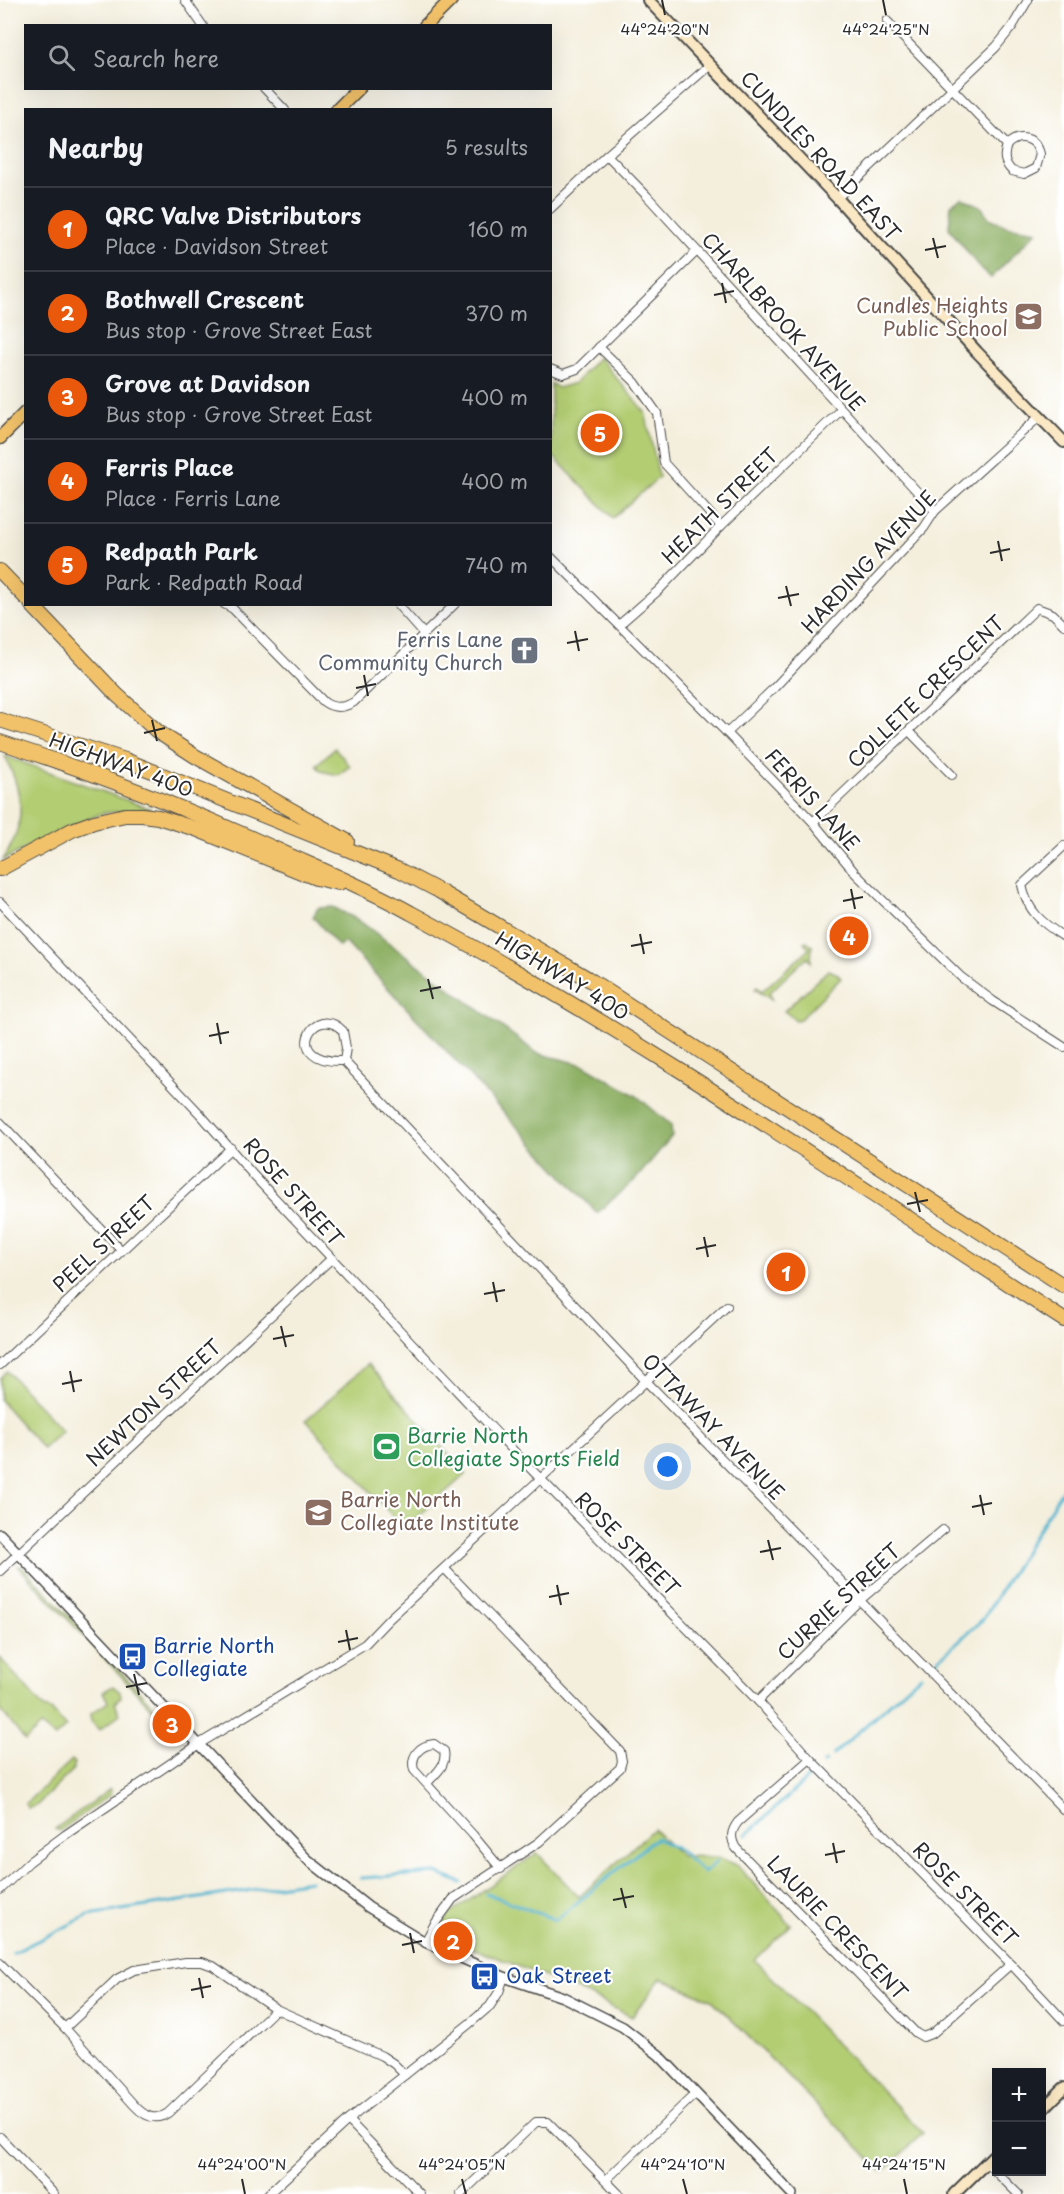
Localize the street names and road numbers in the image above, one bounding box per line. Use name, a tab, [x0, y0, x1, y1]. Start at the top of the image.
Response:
street label: CUNDLES ROAD EAST	[734, 64, 908, 247]
street label: CHARLBROOK AVENUE	[695, 225, 873, 418]
street label: HEATH STREET	[654, 440, 785, 570]
street label: HARDING AVENUE	[794, 483, 943, 640]
street label: COLLETE CRESCENT	[840, 608, 1011, 774]
street label: HIGHWAY 400	[45, 724, 198, 804]
street label: FERRIS LANE	[758, 741, 867, 857]
street label: HIGHWAY 400	[490, 923, 635, 1027]
street label: ROSE STREET	[237, 1130, 351, 1253]
street label: PEEL STREET	[45, 1187, 162, 1299]
street label: NEWTON STREET	[79, 1331, 228, 1473]
street label: OTTAWAY AVENUE	[636, 1346, 792, 1506]
street label: ROSE STREET	[569, 1484, 687, 1603]
street label: CURRIE STREET	[770, 1536, 907, 1667]
street label: ROSE STREET	[907, 1834, 1025, 1953]
street label: LAURIE CRESCENT	[761, 1848, 915, 2007]

